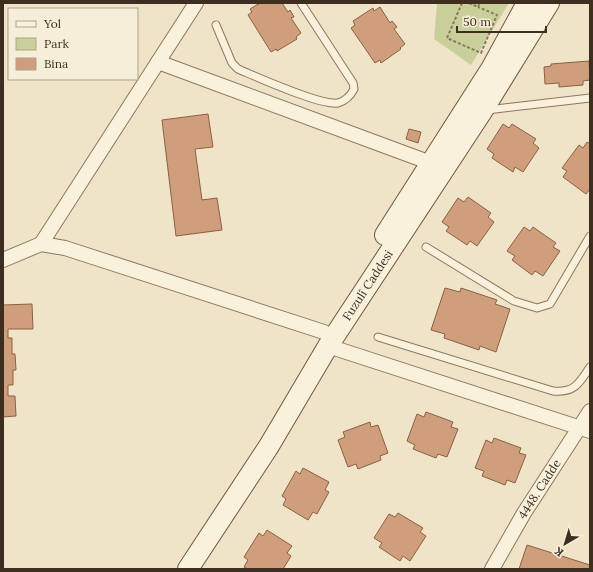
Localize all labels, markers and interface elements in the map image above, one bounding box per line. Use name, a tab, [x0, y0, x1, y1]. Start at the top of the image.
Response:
legend	[8, 8, 138, 80]
scale bar	[457, 8, 546, 34]
text: 50 m	[463, 14, 491, 29]
text: Yol	[43, 16, 61, 31]
text: Park	[44, 36, 70, 51]
text: Bina	[44, 56, 68, 71]
street label: Fuzulî Caddesi	[339, 247, 396, 323]
street label: 4448. Cadde	[514, 456, 564, 521]
north arrow	[545, 524, 585, 564]
text: K	[551, 544, 566, 560]

